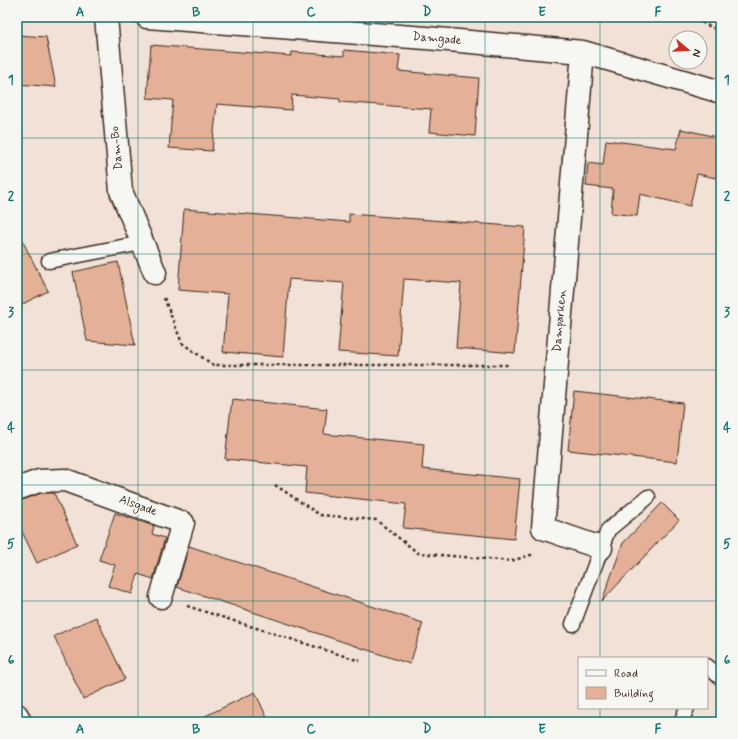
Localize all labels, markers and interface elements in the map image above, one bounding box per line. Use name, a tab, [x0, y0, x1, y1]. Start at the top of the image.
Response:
text: A	[76, 4, 84, 21]
text: B	[192, 4, 201, 21]
text: C	[306, 4, 316, 21]
text: D	[423, 4, 432, 21]
text: E	[538, 4, 546, 21]
text: F	[655, 4, 662, 21]
street label: Damgade	[412, 29, 462, 49]
north arrow	[668, 30, 708, 70]
text: N	[689, 47, 704, 59]
text: 1	[8, 72, 14, 89]
text: 1	[724, 72, 730, 89]
street label: Dam-Bo	[107, 125, 127, 171]
text: 2	[8, 188, 15, 205]
text: 2	[724, 188, 731, 205]
street label: Damparken	[549, 288, 571, 353]
text: 3	[8, 304, 14, 321]
text: 3	[724, 304, 730, 321]
text: 4	[7, 420, 15, 437]
text: 4	[723, 420, 731, 437]
street label: Alsgade	[117, 492, 160, 520]
text: 5	[7, 536, 15, 553]
text: 5	[723, 536, 731, 553]
text: 6	[8, 652, 15, 669]
text: 6	[724, 652, 731, 669]
legend	[578, 657, 708, 709]
text: Road	[614, 666, 638, 682]
text: Building	[614, 686, 654, 703]
text: A	[76, 721, 84, 738]
text: B	[192, 721, 201, 738]
text: C	[306, 721, 316, 738]
text: D	[423, 721, 432, 738]
text: E	[538, 721, 546, 738]
text: F	[655, 721, 662, 738]

